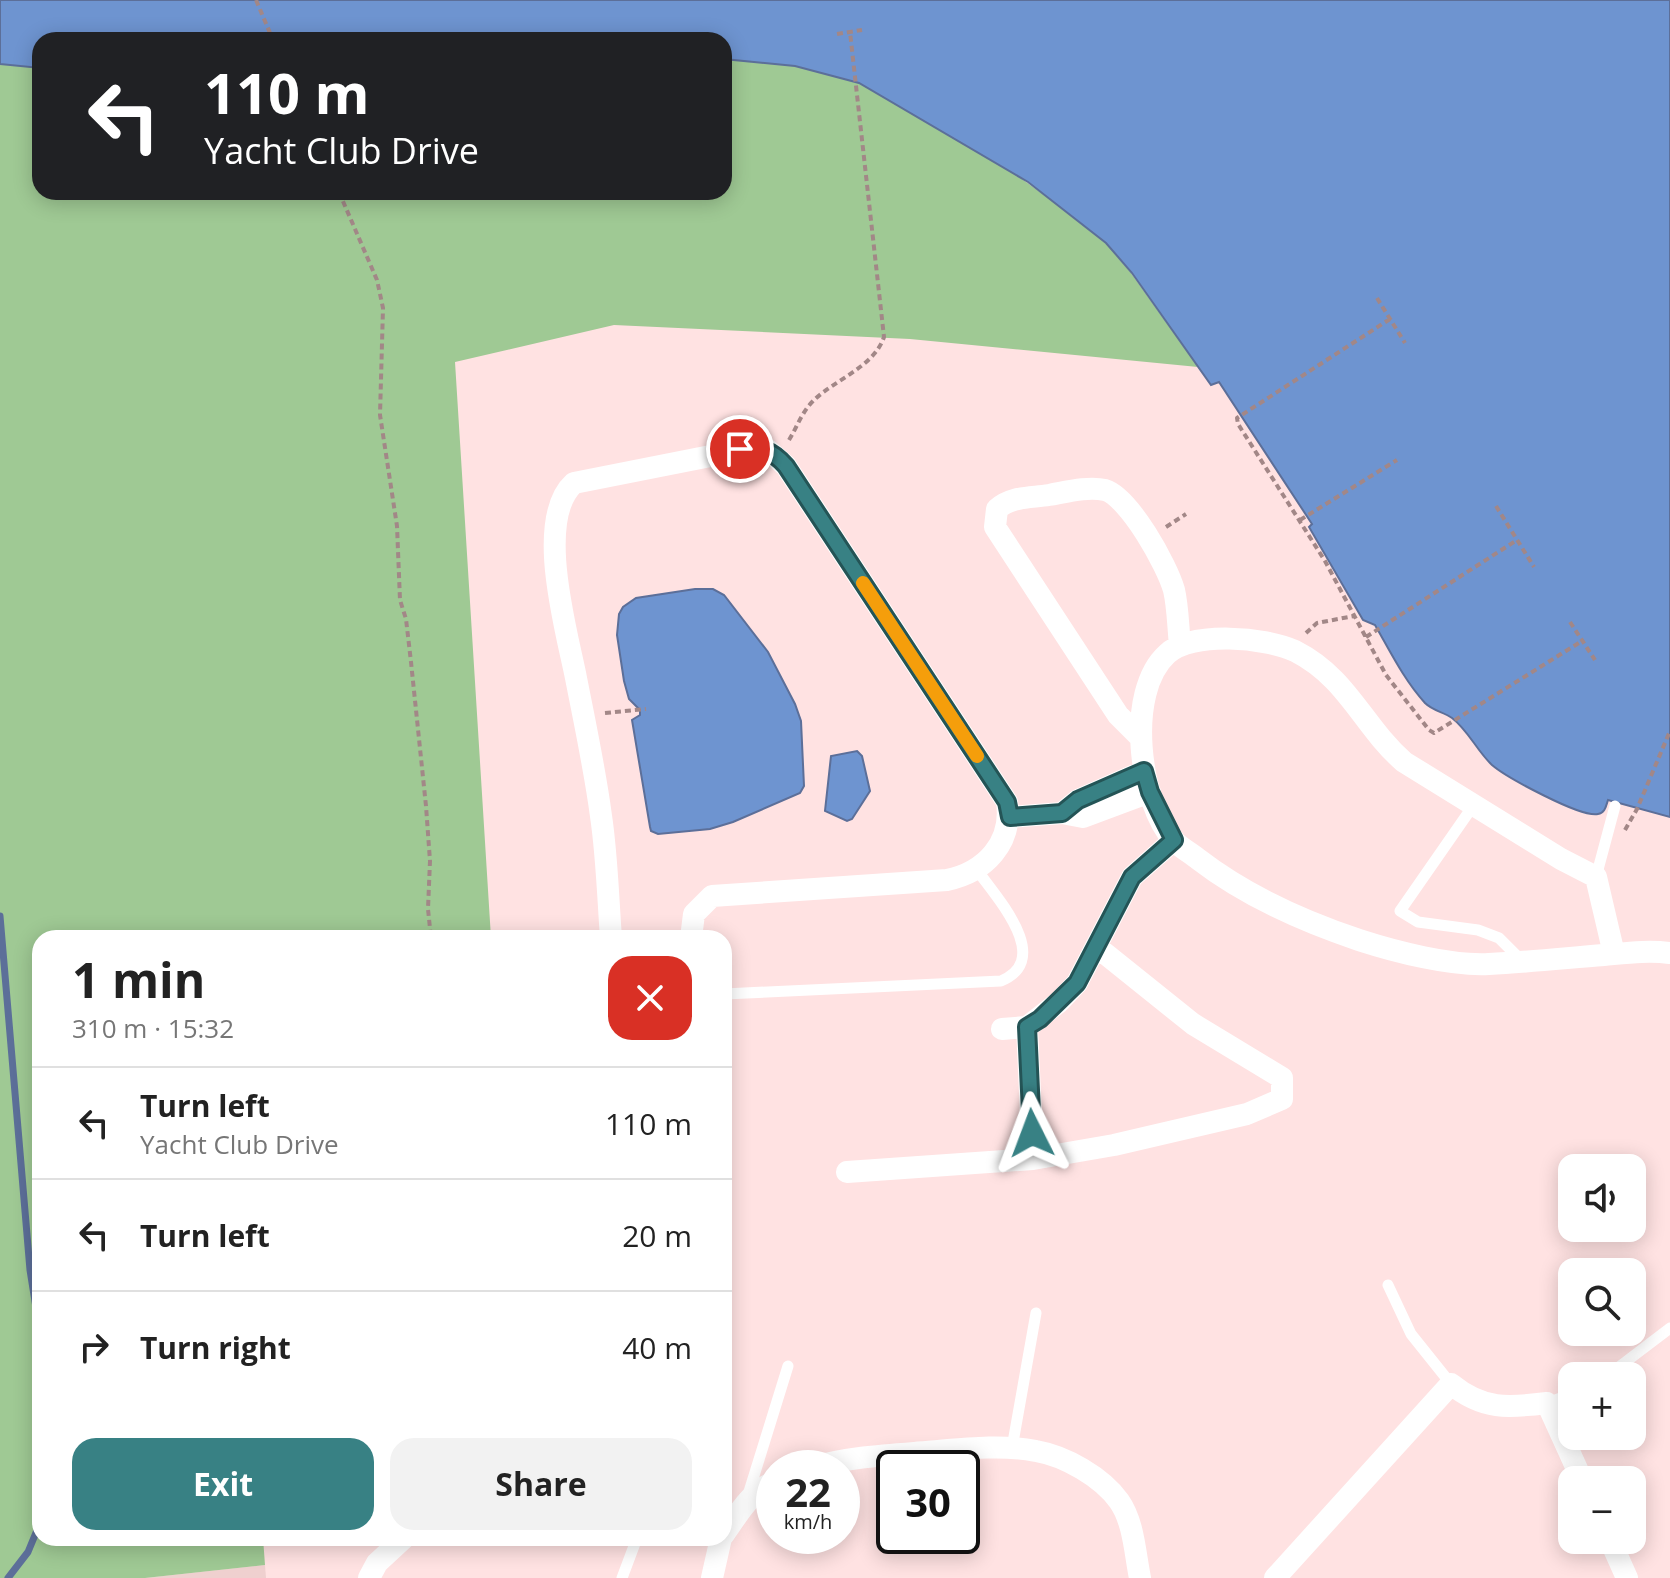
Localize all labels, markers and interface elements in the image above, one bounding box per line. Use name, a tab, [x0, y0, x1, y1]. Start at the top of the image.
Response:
text: 110 m	[204, 54, 370, 130]
icon: left	[72, 64, 176, 168]
text: Yacht Club Drive	[204, 126, 479, 175]
pin	[706, 415, 774, 483]
icon: arrive	[718, 427, 762, 471]
text: 1 min	[72, 947, 205, 1012]
button: close	[608, 956, 692, 1040]
text: 310 m · 15:32	[72, 1010, 234, 1046]
text: Turn left	[140, 1085, 270, 1126]
position arrow	[990, 1091, 1074, 1175]
icon: left	[72, 1101, 116, 1145]
text: 110 m	[605, 1103, 692, 1144]
text: Yacht Club Drive	[140, 1126, 339, 1162]
map controls	[1558, 1154, 1646, 1554]
button: sound	[1558, 1154, 1646, 1242]
icon: left	[72, 1213, 116, 1257]
text: Turn left	[140, 1215, 270, 1256]
text: 20 m	[622, 1215, 692, 1256]
button: search	[1558, 1258, 1646, 1346]
icon: right	[72, 1325, 116, 1369]
text: Turn right	[140, 1327, 291, 1368]
text: 40 m	[622, 1327, 692, 1368]
button: +	[1558, 1362, 1646, 1450]
button: Exit	[72, 1438, 374, 1530]
button: Share	[390, 1438, 692, 1530]
speed limit sign: 30	[876, 1450, 980, 1554]
text: 22	[785, 1464, 831, 1519]
button: −	[1558, 1466, 1646, 1554]
text: km/h	[784, 1508, 832, 1535]

